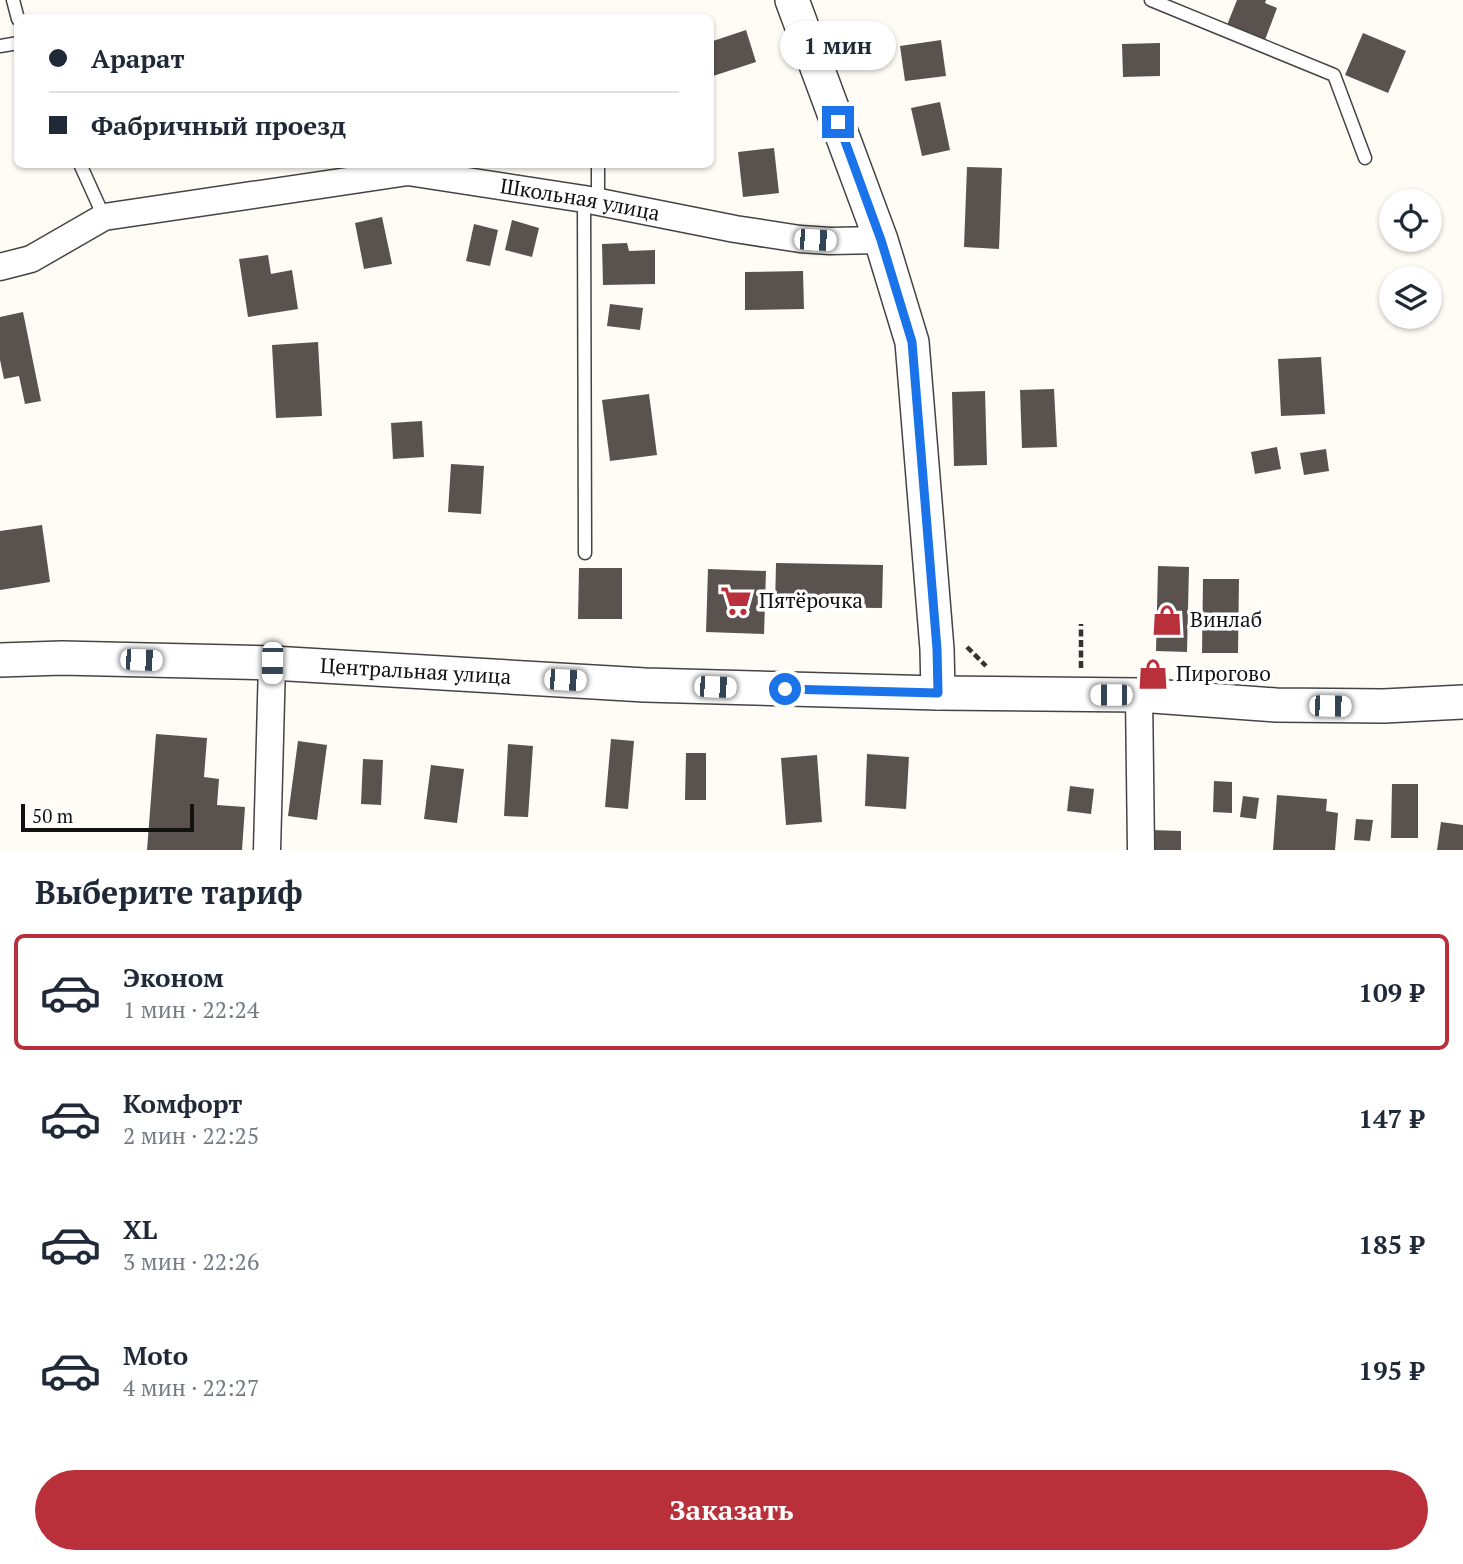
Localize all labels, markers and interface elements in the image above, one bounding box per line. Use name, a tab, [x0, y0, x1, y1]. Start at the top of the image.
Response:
callout: 1 мин	[780, 20, 896, 69]
text: 1 мин	[804, 30, 872, 61]
text: Арарат	[91, 41, 185, 75]
route end	[822, 106, 854, 138]
text: Фабричный проезд	[91, 108, 346, 142]
street label: Школьная улица	[499, 171, 663, 227]
map controls	[1379, 189, 1442, 329]
button: locate	[1379, 189, 1442, 252]
car	[794, 228, 837, 252]
button: layers	[1379, 266, 1442, 329]
supermarket icon: Пятёрочка	[719, 584, 753, 618]
place label: Пятёрочка	[759, 586, 863, 614]
shop icon: Винлаб	[1150, 603, 1184, 637]
place label: Винлаб	[1190, 605, 1262, 633]
car	[262, 642, 283, 684]
car	[120, 649, 163, 671]
street label: Центральная улица	[319, 651, 512, 690]
shop icon: Пирогово	[1136, 657, 1170, 691]
place label: Пирогово	[1176, 659, 1271, 687]
car	[544, 668, 587, 692]
route start	[769, 673, 801, 705]
car	[694, 676, 737, 698]
car	[1091, 685, 1133, 706]
car	[1309, 695, 1352, 717]
scale bar	[21, 801, 194, 833]
text: 50 m	[32, 803, 73, 828]
text: Выберите тариф	[35, 871, 303, 913]
text: Эконом	[123, 960, 224, 994]
icon: car	[39, 961, 102, 1024]
text: 109 ₽	[1358, 975, 1424, 1009]
text: 1 мин · 22:24	[123, 994, 259, 1025]
text: Комфорт	[123, 1086, 242, 1120]
icon: car	[39, 1087, 102, 1150]
text: 147 ₽	[1358, 1101, 1424, 1135]
text: 2 мин · 22:25	[123, 1120, 259, 1151]
text: XL	[123, 1212, 157, 1246]
icon: car	[39, 1213, 102, 1276]
text: 185 ₽	[1358, 1227, 1424, 1261]
text: 3 мин · 22:26	[123, 1246, 259, 1277]
text: Moto	[123, 1338, 188, 1372]
icon: car	[39, 1339, 102, 1402]
text: 195 ₽	[1358, 1353, 1424, 1387]
text: 4 мин · 22:27	[123, 1372, 259, 1403]
button: Заказать	[35, 1470, 1428, 1550]

